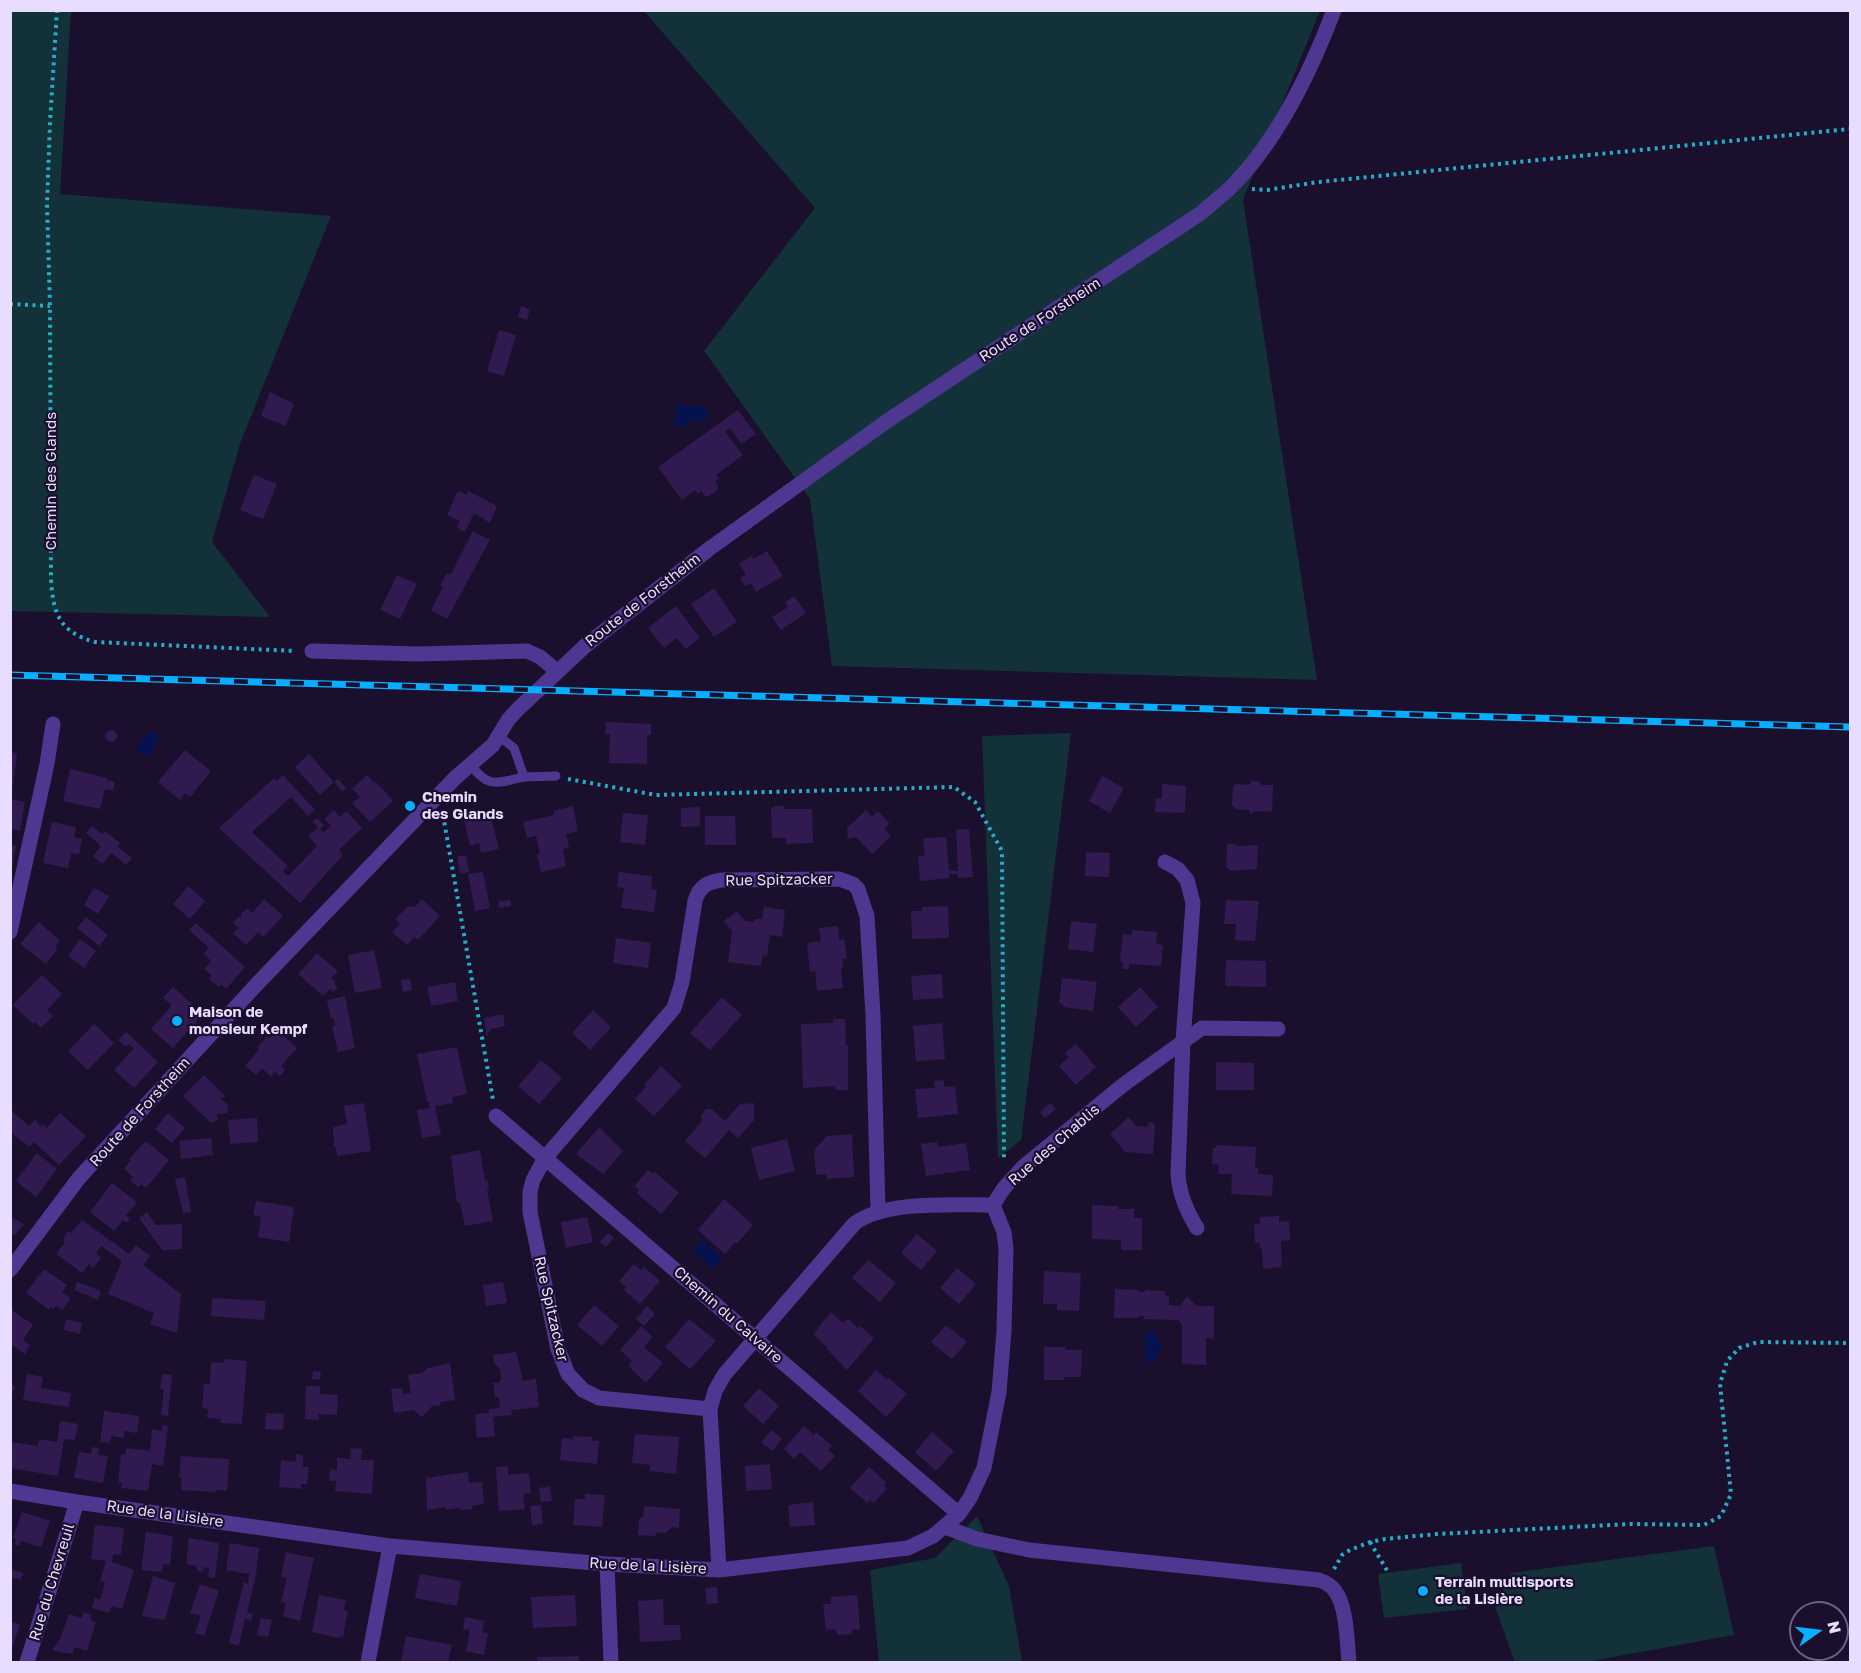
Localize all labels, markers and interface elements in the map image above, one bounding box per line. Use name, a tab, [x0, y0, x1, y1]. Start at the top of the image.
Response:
street label: Route de Forstheim	[976, 274, 1104, 366]
street label: Chemin des Glands	[42, 412, 60, 550]
street label: Route de Forstheim	[582, 549, 704, 651]
place label: Chemin des Glands	[422, 788, 504, 823]
marker: Chemin des Glands	[403, 799, 417, 813]
street label: Rue Spitzacker	[725, 870, 833, 890]
place label: Maison de monsieur Kempf	[189, 1003, 307, 1038]
marker: Maison de monsieur Kempf	[170, 1014, 184, 1028]
street label: Route de Forstheim	[86, 1054, 194, 1170]
street label: Rue des Chablis	[1005, 1101, 1103, 1189]
street label: Rue Spitzacker	[530, 1255, 572, 1363]
street label: Chemin du Calvaire	[670, 1263, 786, 1367]
street label: Rue de la Lisière	[105, 1497, 225, 1531]
street label: Rue du Chevreuil	[26, 1521, 78, 1643]
street label: Rue de la Lisière	[589, 1554, 707, 1578]
place label: Terrain multisports de la Lisière	[1435, 1573, 1574, 1608]
marker: Terrain multisports de la Lisière	[1416, 1584, 1430, 1598]
north arrow	[1789, 1601, 1849, 1661]
text: N	[1823, 1619, 1846, 1635]

